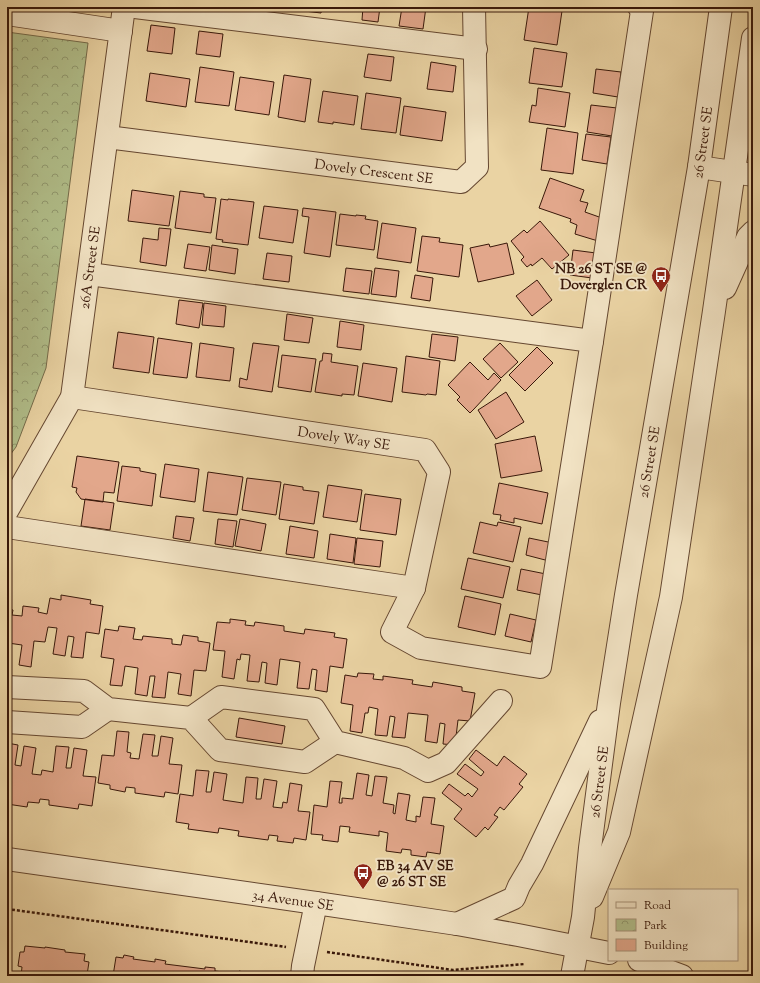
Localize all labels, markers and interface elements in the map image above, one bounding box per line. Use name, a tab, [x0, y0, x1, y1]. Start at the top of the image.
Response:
street label: 26 Street SE	[689, 105, 719, 180]
street label: Dovely Crescent SE	[313, 155, 435, 190]
street label: 26A Street SE	[76, 224, 107, 310]
place label: NB 26 ST SE @ Doverglen CR	[555, 260, 648, 296]
bus stop icon: NB 26 ST SE @ Doverglen CR	[650, 265, 672, 293]
street label: Dovely Way SE	[296, 423, 392, 457]
street label: 26 Street SE	[635, 424, 667, 500]
street label: 26 Street SE	[586, 744, 615, 819]
place label: EB 34 AV SE @ 26 ST SE	[377, 857, 454, 893]
bus stop icon: EB 34 AV SE @ 26 ST SE	[352, 862, 374, 890]
street label: 34 Avenue SE	[251, 886, 336, 918]
legend	[608, 889, 738, 961]
text: Road	[644, 897, 671, 915]
text: Park	[644, 917, 667, 935]
text: Building	[644, 937, 688, 955]

